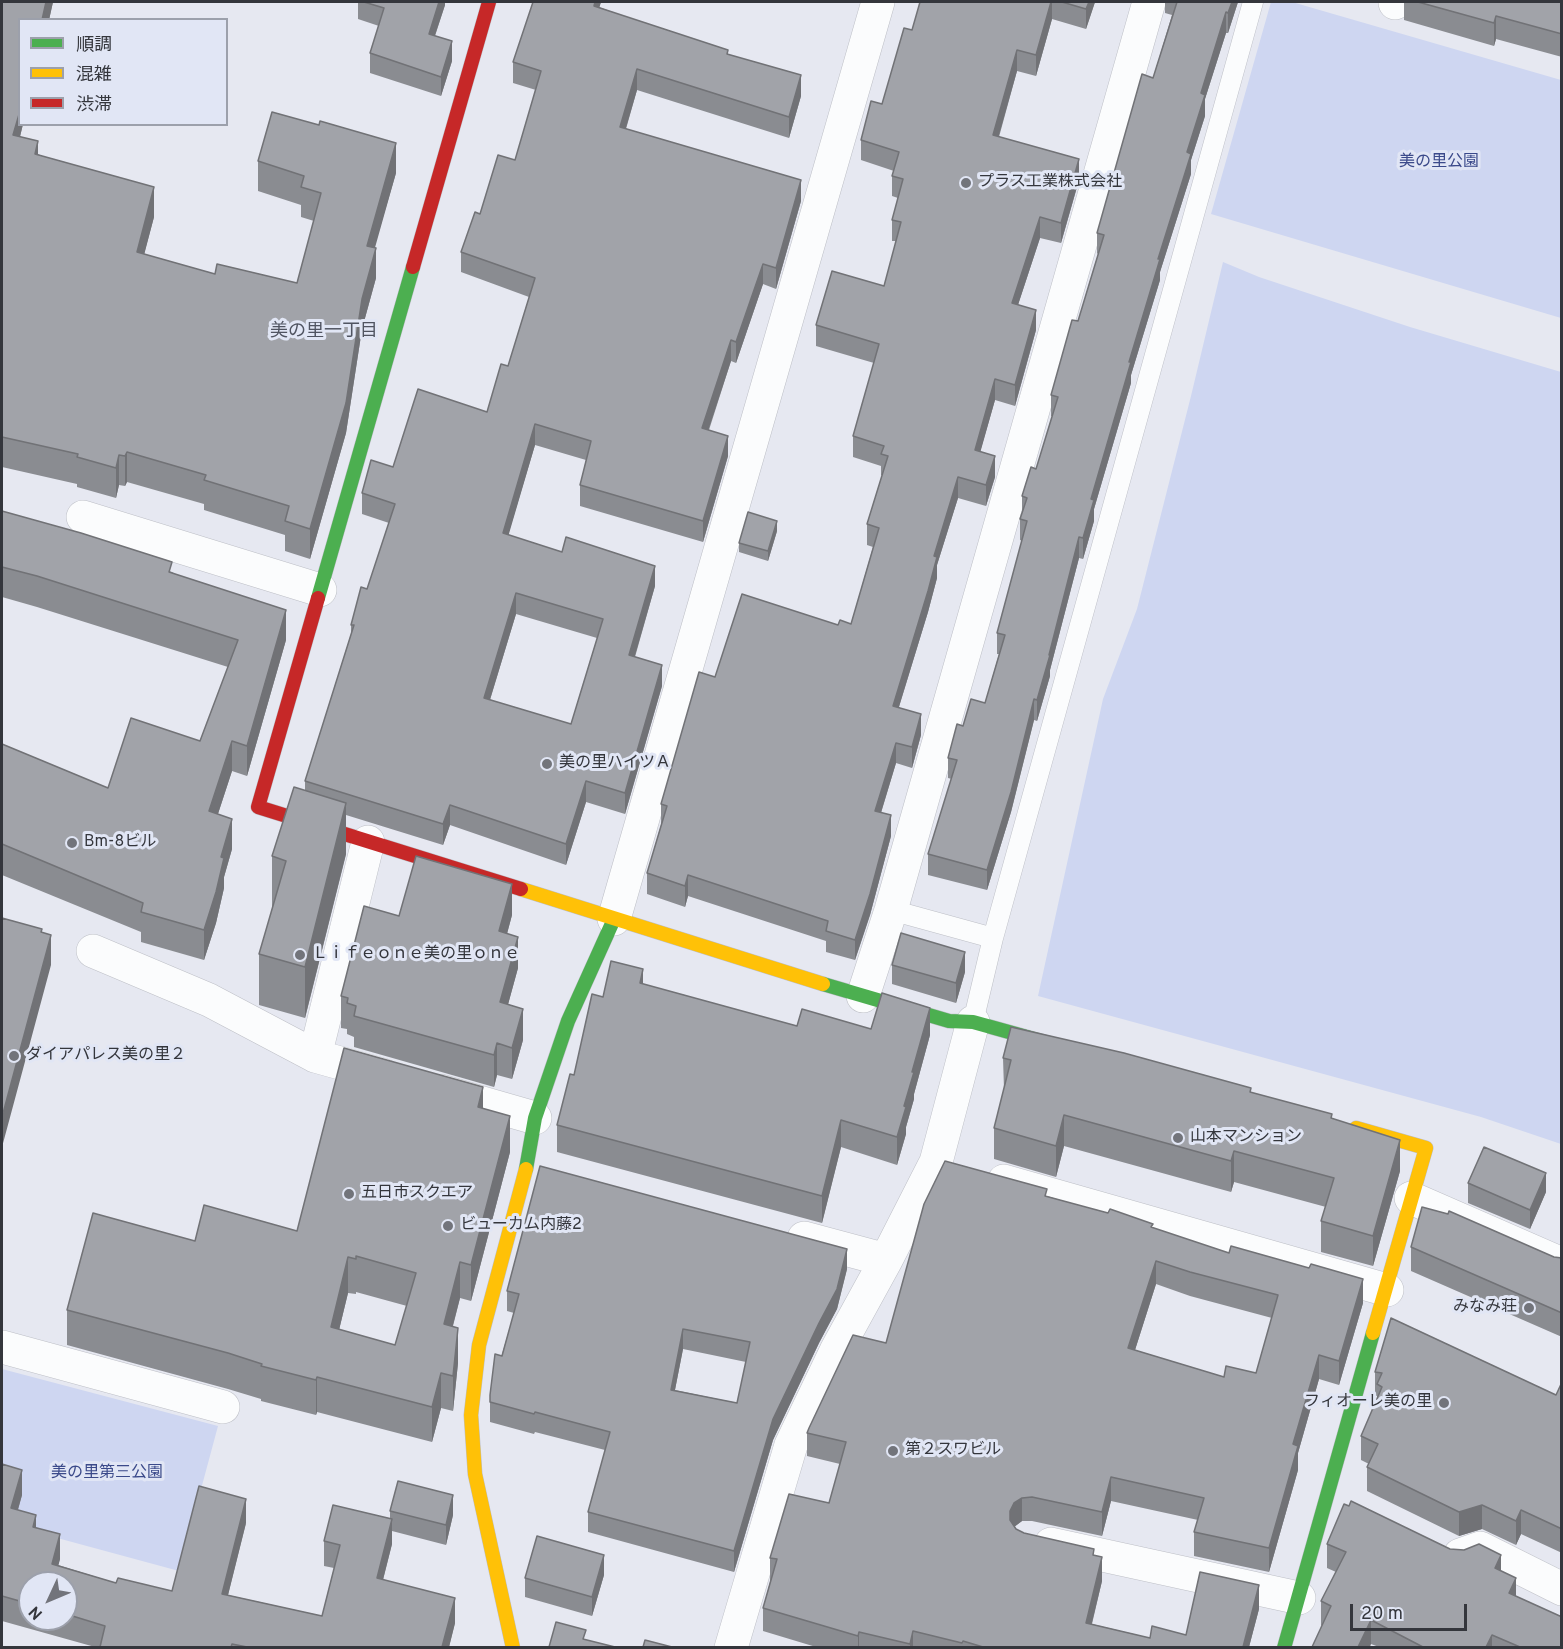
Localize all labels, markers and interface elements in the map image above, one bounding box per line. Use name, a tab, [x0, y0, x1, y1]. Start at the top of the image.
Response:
legend	[18, 18, 228, 126]
text: 順調	[76, 34, 112, 57]
text: 混雑	[76, 64, 112, 87]
text: 渋滞	[76, 94, 112, 117]
park label: 美の里公園	[1399, 153, 1479, 173]
place label: プラス工業株式会社	[978, 173, 1122, 193]
marker: プラス工業株式会社	[959, 176, 973, 190]
district label: 美の里一丁目	[270, 321, 378, 343]
place label: 美の里ハイツＡ	[559, 754, 671, 774]
marker: 美の里ハイツＡ	[540, 757, 554, 771]
place label: Bm-8ビル	[84, 833, 156, 853]
marker: Bm-8ビル	[65, 836, 79, 850]
place label: Ｌｉｆｅｏｎｅ美の里ｏｎｅ	[312, 945, 520, 965]
marker: Ｌｉｆｅｏｎｅ美の里ｏｎｅ	[293, 948, 307, 962]
place label: ダイアパレス美の里２	[26, 1046, 186, 1066]
marker: ダイアパレス美の里２	[7, 1049, 21, 1063]
place label: 山本マンション	[1190, 1128, 1302, 1148]
marker: 山本マンション	[1171, 1131, 1185, 1145]
place label: 五日市スクエア	[361, 1184, 473, 1204]
marker: 五日市スクエア	[342, 1187, 356, 1201]
place label: ビューカム内藤2	[460, 1216, 582, 1236]
marker: ビューカム内藤2	[441, 1219, 455, 1233]
place label: みなみ荘	[1453, 1298, 1517, 1318]
marker: みなみ荘	[1522, 1301, 1536, 1315]
place label: フィオーレ美の里	[1304, 1393, 1432, 1413]
marker: フィオーレ美の里	[1437, 1396, 1451, 1410]
place label: 第２スワビル	[905, 1441, 1001, 1461]
marker: 第２スワビル	[886, 1444, 900, 1458]
park label: 美の里第三公園	[51, 1464, 163, 1484]
north arrow	[18, 1571, 78, 1631]
scale bar	[1353, 1592, 1470, 1630]
text: N	[25, 1601, 48, 1623]
text: 20 m	[1361, 1603, 1403, 1626]

